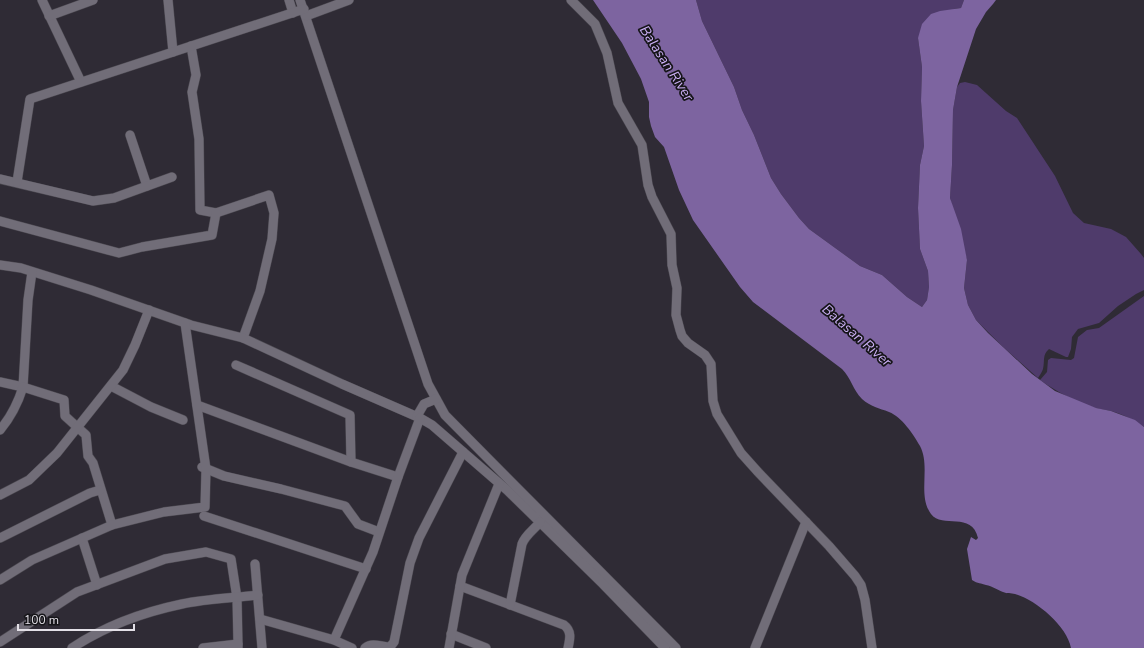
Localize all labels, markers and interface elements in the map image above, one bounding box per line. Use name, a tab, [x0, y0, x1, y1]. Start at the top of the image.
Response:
water label: Balasan River	[635, 22, 699, 105]
water label: Balasan River	[818, 300, 896, 372]
scale bar	[18, 606, 134, 632]
text: 100 m	[24, 612, 59, 628]

